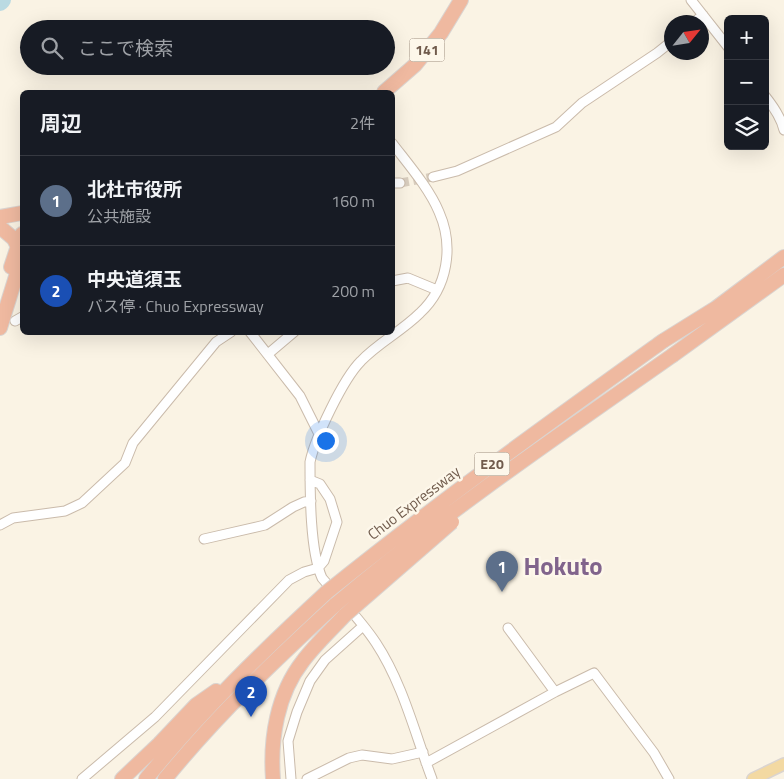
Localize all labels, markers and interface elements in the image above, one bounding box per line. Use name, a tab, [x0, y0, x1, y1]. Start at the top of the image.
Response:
north arrow	[664, 15, 709, 60]
map controls	[724, 15, 769, 150]
button: +	[724, 15, 769, 60]
search box	[20, 20, 395, 75]
text: ここで検索	[78, 33, 173, 62]
icon: search	[38, 34, 66, 62]
road number: 141	[410, 38, 444, 62]
button: −	[724, 60, 769, 105]
button: layers	[724, 105, 769, 150]
text: 周辺	[40, 107, 82, 139]
text: 2件	[350, 111, 375, 135]
text: 北杜市役所	[87, 174, 182, 203]
text: 1	[52, 189, 60, 213]
text: 160 m	[331, 189, 375, 213]
text: 公共施設	[87, 204, 151, 228]
text: 中央道須玉	[87, 264, 182, 293]
text: 2	[52, 279, 60, 303]
text: 200 m	[331, 279, 375, 303]
text: バス停 · Chuo Expressway	[87, 294, 264, 318]
your location	[313, 428, 339, 454]
road number: E20	[474, 452, 510, 476]
street label: Chuo Expressway	[362, 460, 465, 545]
district label: Hokuto	[523, 547, 603, 585]
pin: 1	[486, 551, 518, 592]
pin: 2	[235, 676, 267, 717]

